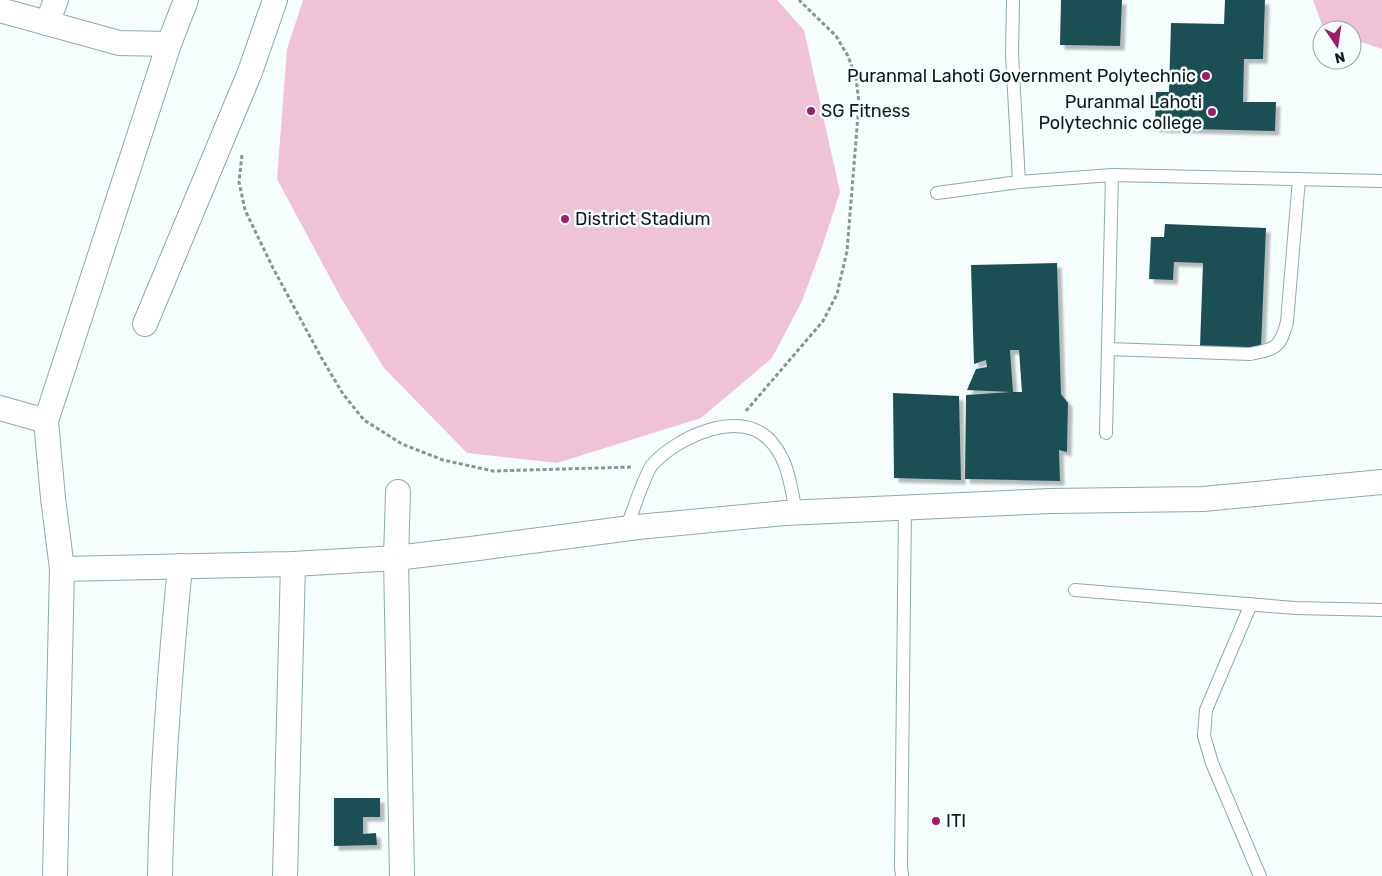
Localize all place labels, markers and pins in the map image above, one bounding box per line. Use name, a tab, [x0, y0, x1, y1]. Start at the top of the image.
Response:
place label: Puranmal Lahoti Government Polytechnic	[847, 65, 1196, 87]
marker: Puranmal Lahoti Government Polytechnic	[1200, 70, 1212, 82]
place label: Puranmal Lahoti Polytechnic college	[1038, 91, 1202, 134]
place label: SG Fitness	[821, 100, 910, 122]
marker: SG Fitness	[805, 105, 817, 117]
marker: Puranmal Lahoti Polytechnic college	[1206, 106, 1218, 118]
place label: District Stadium	[575, 208, 711, 230]
marker: District Stadium	[559, 213, 571, 225]
place label: ITI	[946, 810, 966, 832]
marker: ITI	[930, 815, 942, 827]

